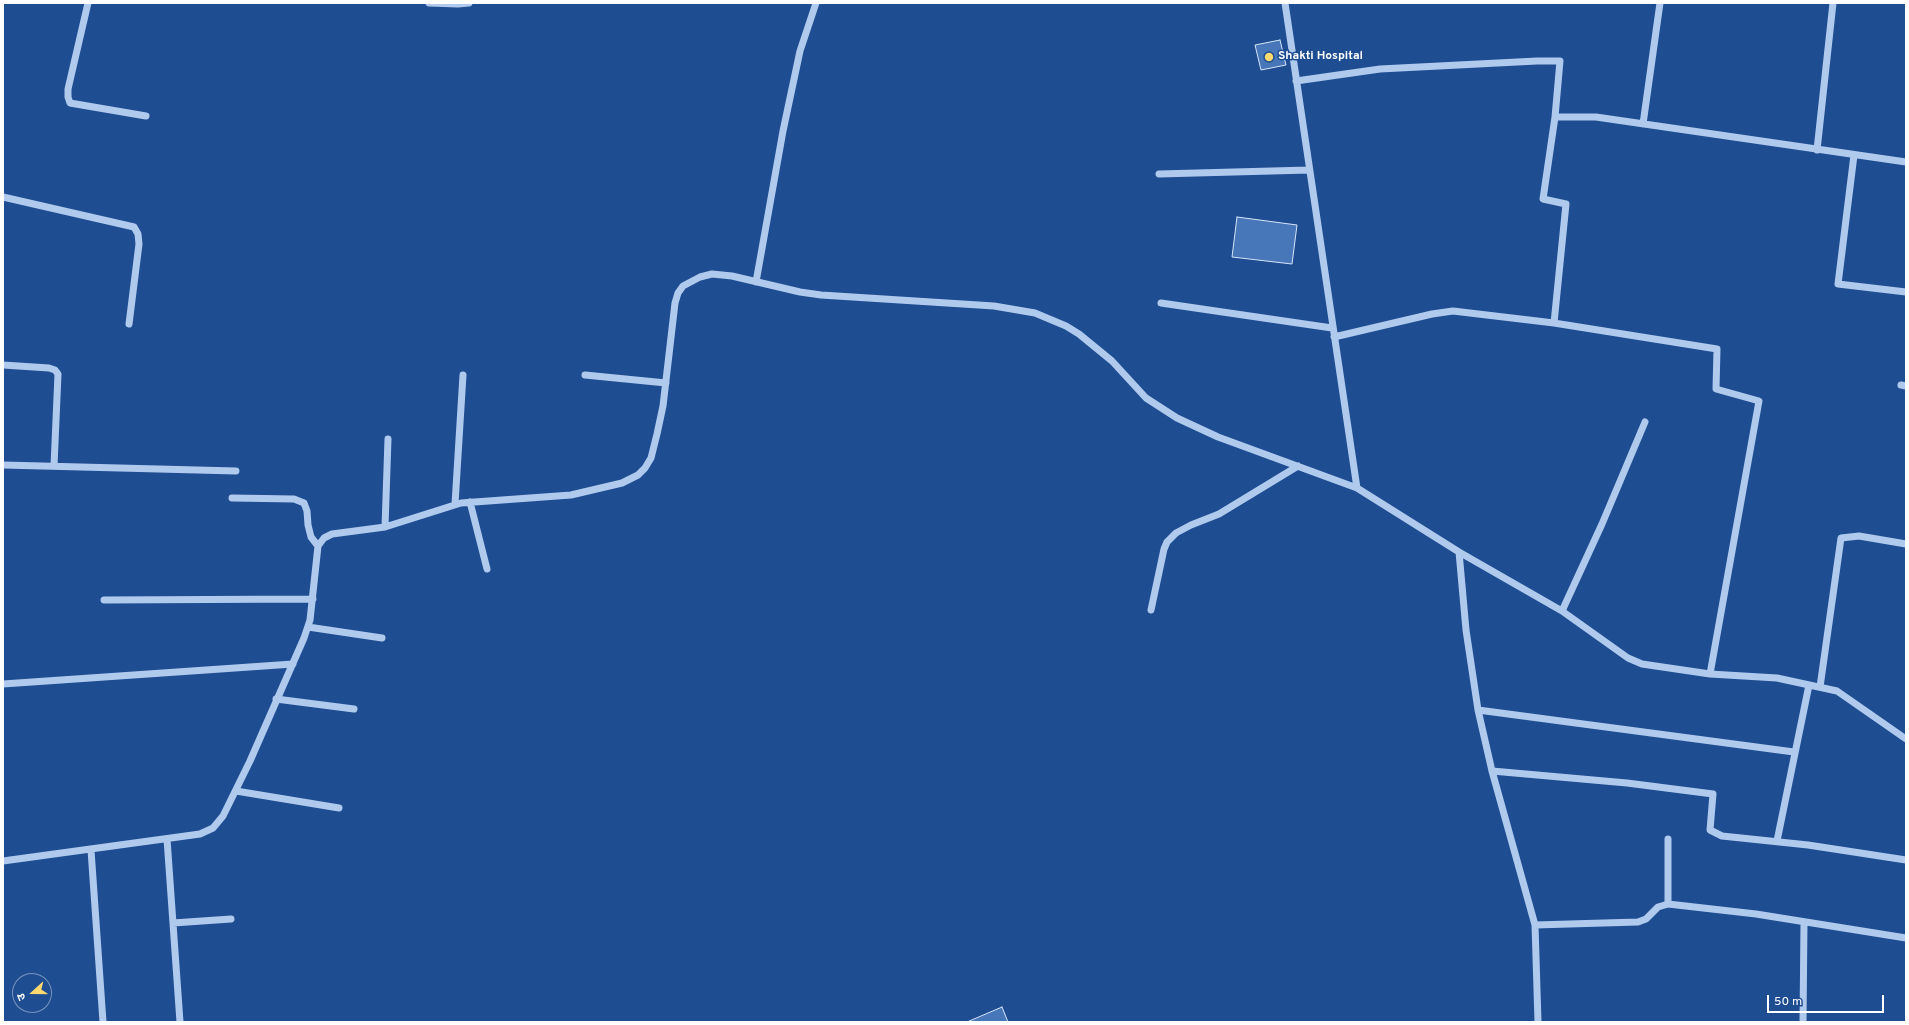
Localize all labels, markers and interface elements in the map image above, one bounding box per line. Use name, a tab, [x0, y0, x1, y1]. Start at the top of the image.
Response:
place label: Shakti Hospital	[1278, 50, 1363, 64]
marker: Shakti Hospital	[1263, 51, 1275, 63]
north arrow	[12, 973, 52, 1013]
scale bar	[1769, 987, 1886, 1013]
text: उ	[14, 991, 29, 1002]
text: 50 m	[1774, 994, 1802, 1010]

